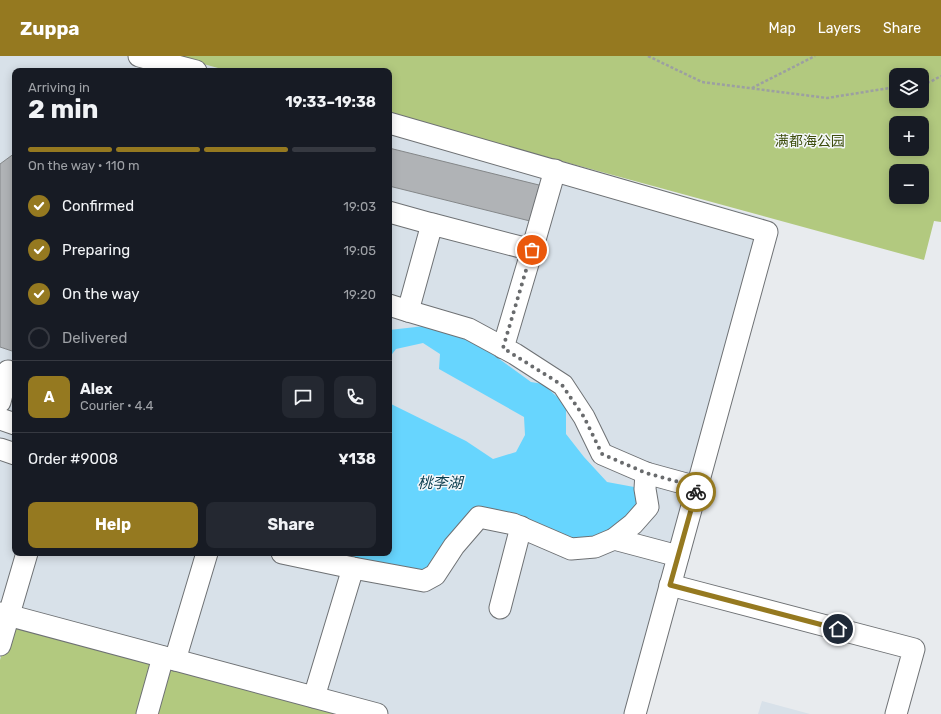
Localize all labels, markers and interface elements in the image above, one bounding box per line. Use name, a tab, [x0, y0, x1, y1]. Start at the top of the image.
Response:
text: Zuppa	[20, 17, 80, 40]
text: Map	[769, 20, 796, 37]
text: Layers	[818, 20, 861, 37]
text: Share	[883, 20, 921, 37]
map controls	[889, 68, 929, 204]
button: layers	[889, 68, 929, 108]
text: Arriving in	[28, 80, 90, 95]
text: 19:33–19:38	[285, 93, 376, 111]
text: 2 min	[28, 94, 98, 125]
button: +	[889, 116, 929, 156]
park label: 满都海公园	[775, 133, 845, 150]
text: On the way · 110 m	[28, 158, 140, 173]
button: −	[889, 164, 929, 204]
icon: check	[28, 195, 50, 217]
text: Confirmed	[62, 197, 134, 215]
text: 19:03	[343, 199, 376, 214]
pin	[515, 233, 549, 267]
icon: check	[28, 239, 50, 261]
icon: bag	[521, 239, 543, 261]
text: Preparing	[62, 241, 130, 259]
text: 19:05	[343, 243, 376, 258]
icon: check	[28, 283, 50, 305]
text: On the way	[62, 285, 140, 303]
text: 19:20	[344, 287, 376, 302]
text: Delivered	[62, 329, 127, 347]
button: chat	[282, 376, 324, 418]
button: phone	[334, 376, 376, 418]
text: Alex	[80, 380, 113, 398]
text: A	[44, 388, 54, 406]
text: Courier · 4.4	[80, 398, 154, 413]
text: Order #9008	[28, 450, 118, 468]
text: ¥138	[338, 450, 376, 468]
courier	[676, 472, 716, 512]
water label: 桃李湖	[417, 474, 464, 492]
icon: bike	[685, 481, 707, 503]
button: Help	[28, 502, 198, 548]
button: Share	[206, 502, 376, 548]
pin	[821, 612, 855, 646]
icon: home	[827, 618, 849, 640]

